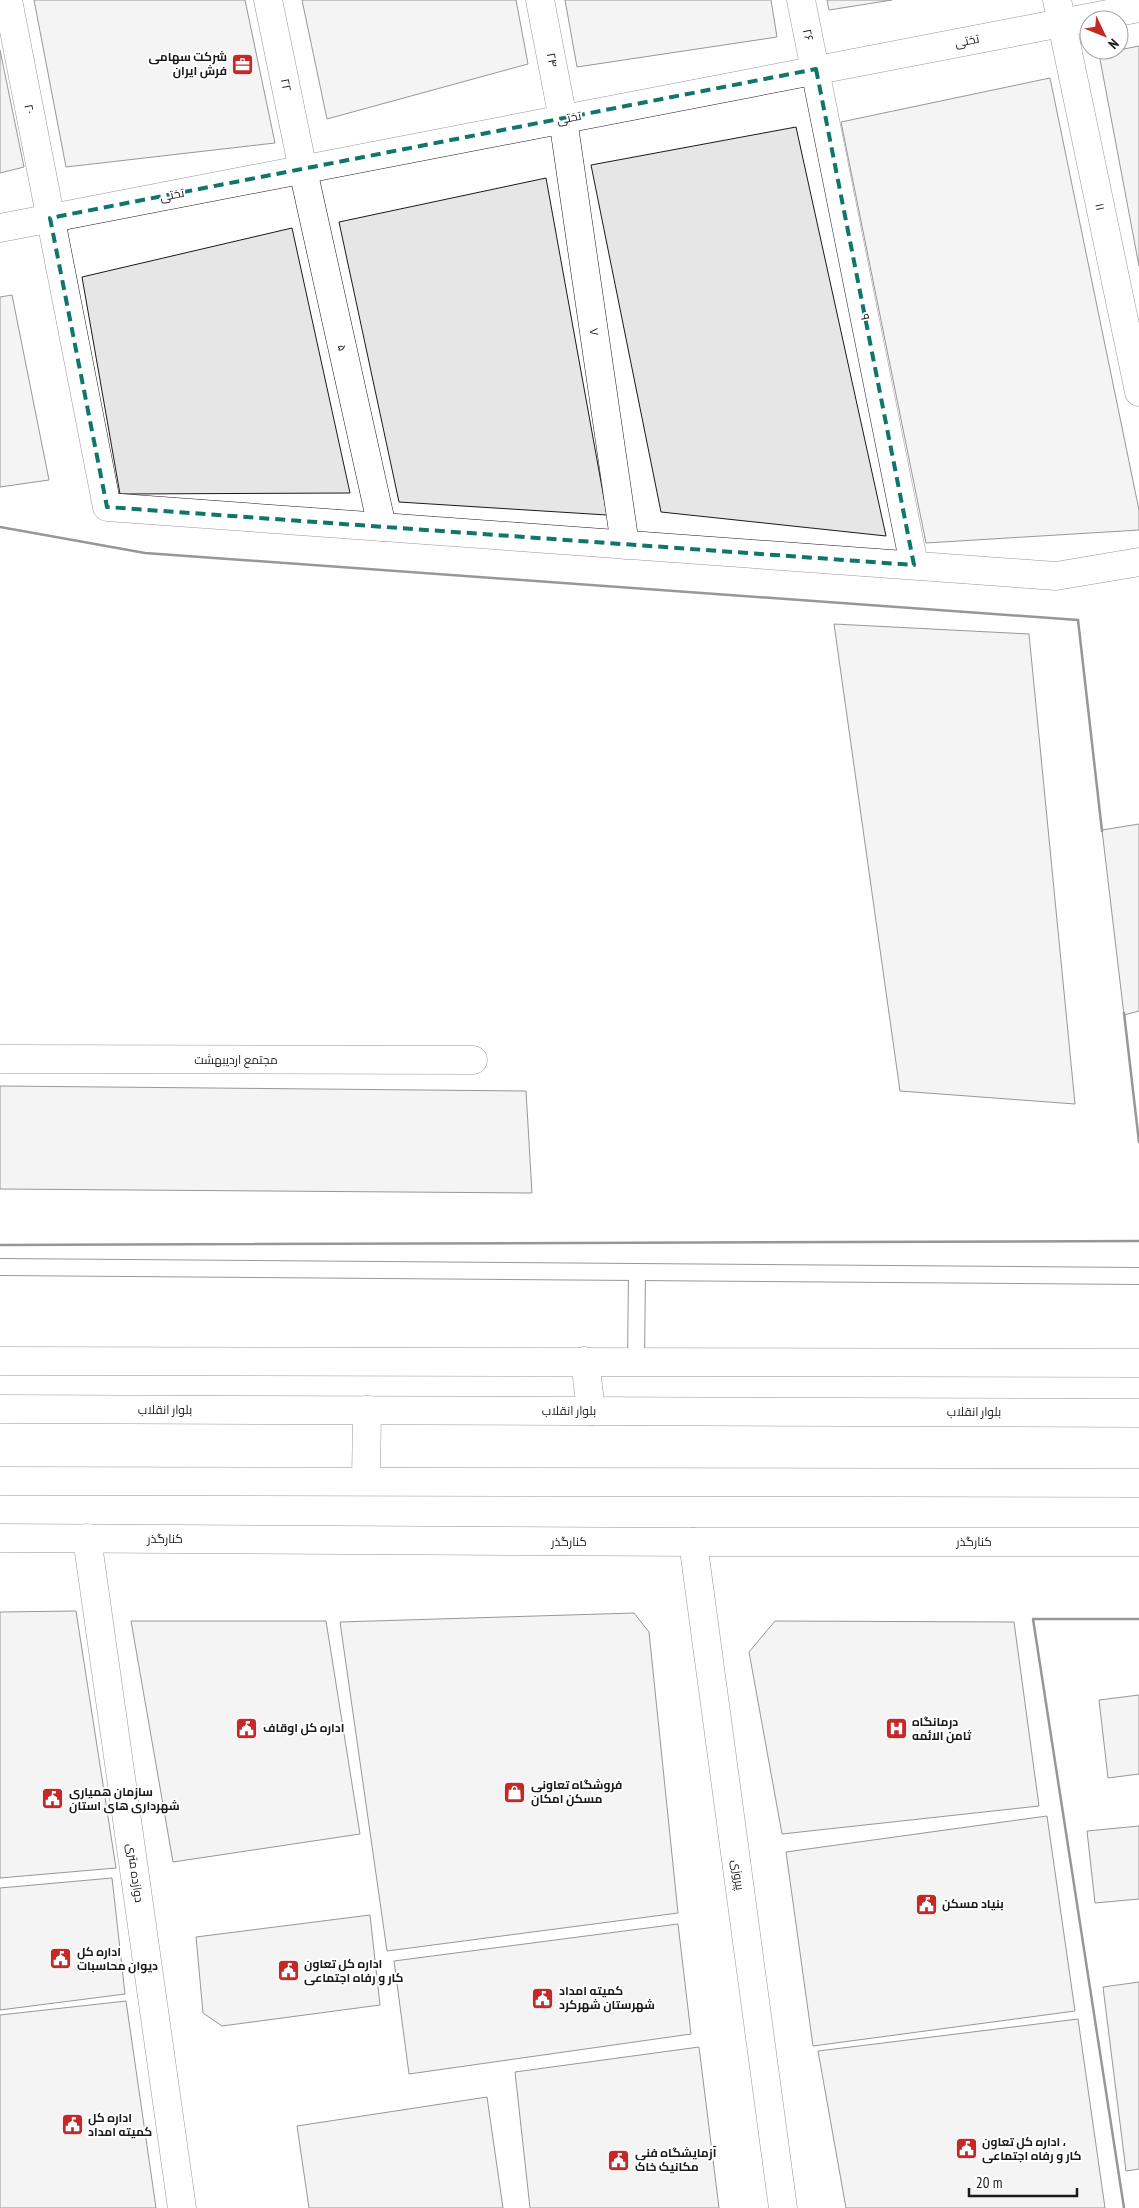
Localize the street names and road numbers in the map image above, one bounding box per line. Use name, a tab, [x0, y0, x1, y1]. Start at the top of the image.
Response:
street label: ۲۶	[800, 27, 817, 42]
street label: تختی	[953, 31, 981, 50]
street label: ۲۴	[544, 51, 561, 68]
street label: ۲۲	[278, 77, 295, 93]
street label: ۲۰	[21, 103, 38, 115]
street label: تختی	[555, 108, 583, 127]
street label: تختی	[158, 185, 186, 204]
street label: ۱۱	[1092, 202, 1109, 212]
street label: ۹	[858, 312, 873, 321]
street label: ۷	[587, 327, 603, 337]
street label: ۵	[334, 343, 351, 353]
street label: مجتمع اردیبهشت	[194, 1052, 278, 1068]
street label: بلوار انقلاب	[138, 1402, 192, 1417]
street label: بلوار انقلاب	[542, 1403, 596, 1418]
street label: بلوار انقلاب	[947, 1404, 1001, 1419]
street label: کنارگذر	[146, 1531, 183, 1546]
street label: کنارگذر	[550, 1534, 587, 1549]
street label: کنارگذر	[955, 1534, 992, 1549]
street label: دوازده متری	[124, 1842, 147, 1904]
street label: پیروزی	[727, 1859, 748, 1892]

